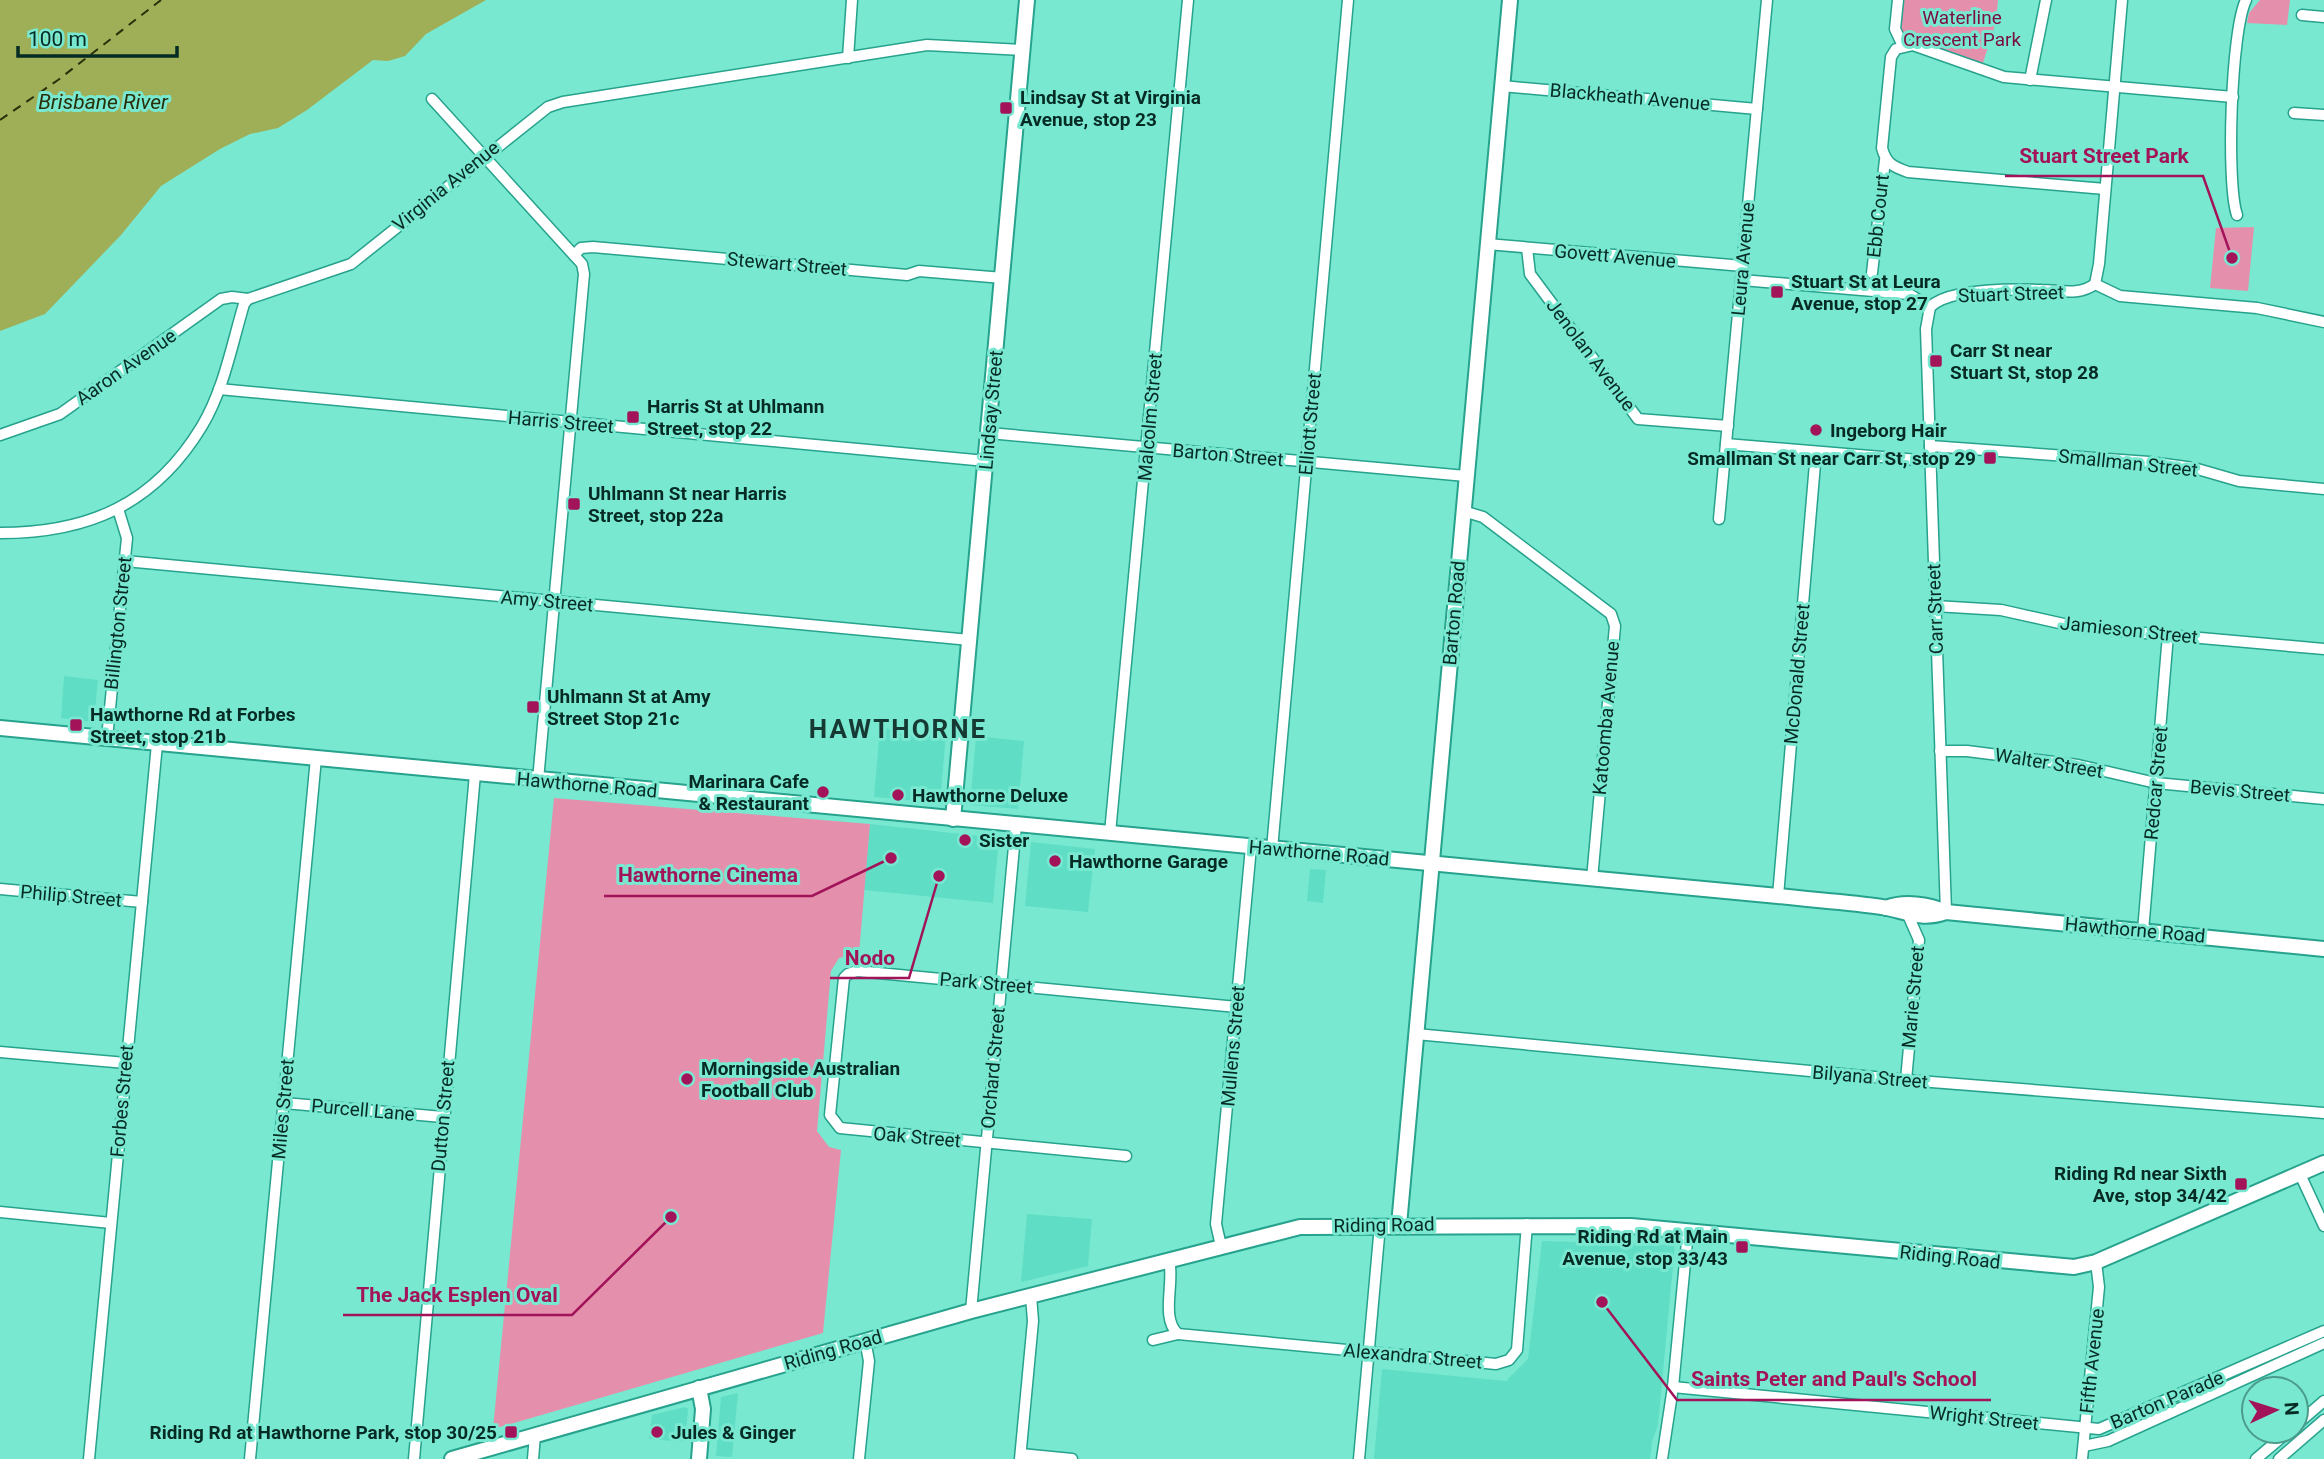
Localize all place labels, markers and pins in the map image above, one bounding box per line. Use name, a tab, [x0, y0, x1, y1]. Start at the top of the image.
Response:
place label: Lindsay St at Virginia Avenue, stop 23	[1020, 86, 1201, 131]
marker: Lindsay St at Virginia Avenue, stop 23	[998, 100, 1014, 116]
callout: Stuart Street Park	[2005, 134, 2203, 176]
place label: Stuart St at Leura Avenue, stop 27	[1791, 270, 1941, 315]
marker: Stuart St at Leura Avenue, stop 27	[1769, 284, 1785, 300]
place label: Carr St near Stuart St, stop 28	[1950, 339, 2099, 384]
marker: Carr St near Stuart St, stop 28	[1928, 353, 1944, 369]
place label: Harris St at Uhlmann Street, stop 22	[647, 395, 824, 440]
marker: Harris St at Uhlmann Street, stop 22	[625, 409, 641, 425]
place label: Ingeborg Hair	[1830, 419, 1947, 442]
marker: Ingeborg Hair	[1808, 422, 1824, 438]
place label: Smallman St near Carr St, stop 29	[1687, 447, 1976, 470]
marker: Smallman St near Carr St, stop 29	[1982, 450, 1998, 466]
place label: Uhlmann St near Harris Street, stop 22a	[588, 482, 787, 527]
marker: Uhlmann St near Harris Street, stop 22a	[566, 496, 582, 512]
place label: Uhlmann St at Amy Street Stop 21c	[547, 685, 711, 730]
marker: Uhlmann St at Amy Street Stop 21c	[525, 699, 541, 715]
place label: Hawthorne Rd at Forbes Street, stop 21b	[90, 703, 296, 748]
marker: Hawthorne Rd at Forbes Street, stop 21b	[68, 717, 84, 733]
place label: Marinara Cafe & Restaurant	[688, 770, 810, 815]
marker: Marinara Cafe & Restaurant	[815, 784, 831, 800]
place label: Hawthorne Deluxe	[912, 784, 1068, 807]
marker: Hawthorne Deluxe	[890, 787, 906, 803]
place label: Sister	[979, 829, 1029, 852]
marker: Sister	[957, 832, 973, 848]
place label: Hawthorne Garage	[1069, 850, 1228, 873]
marker: Hawthorne Garage	[1047, 853, 1063, 869]
callout: Hawthorne Cinema	[604, 854, 812, 896]
callout: Nodo	[830, 936, 909, 978]
place label: Morningside Australian Football Club	[701, 1057, 900, 1102]
marker: Morningside Australian Football Club	[679, 1071, 695, 1087]
place label: Riding Rd near Sixth Ave, stop 34/42	[2054, 1162, 2227, 1207]
marker: Riding Rd near Sixth Ave, stop 34/42	[2233, 1176, 2249, 1192]
place label: Riding Rd at Main Avenue, stop 33/43	[1562, 1225, 1728, 1270]
marker: Riding Rd at Main Avenue, stop 33/43	[1734, 1239, 1750, 1255]
callout: The Jack Esplen Oval	[343, 1273, 572, 1315]
callout: Saints Peter and Paul's School	[1677, 1358, 1991, 1400]
place label: Riding Rd at Hawthorne Park, stop 30/25	[149, 1421, 497, 1444]
place label: Jules & Ginger	[671, 1421, 796, 1444]
marker: Riding Rd at Hawthorne Park, stop 30/25	[503, 1424, 519, 1440]
marker: Jules & Ginger	[649, 1424, 665, 1440]

